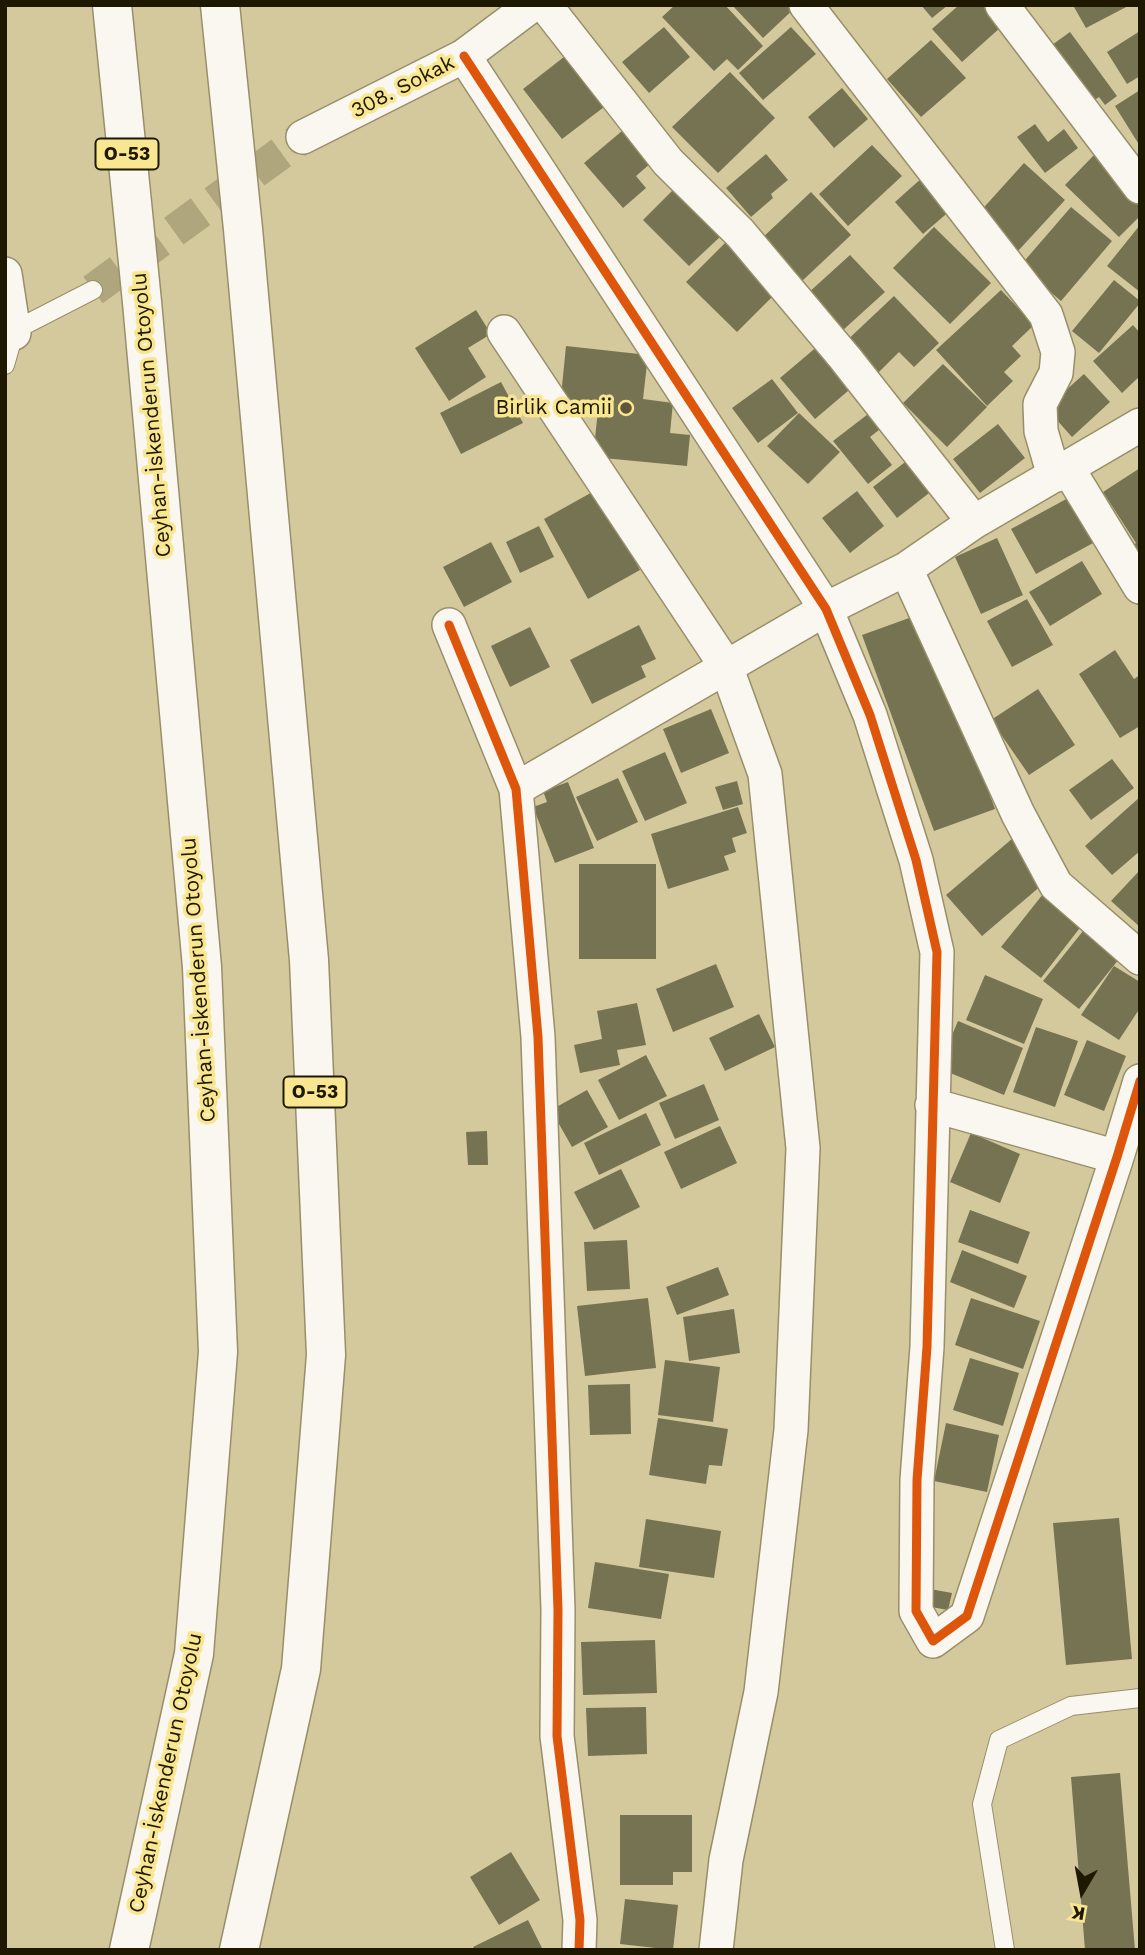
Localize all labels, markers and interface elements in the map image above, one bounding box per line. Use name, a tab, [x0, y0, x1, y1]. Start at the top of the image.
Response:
street label: 308. Sokak	[347, 50, 459, 124]
road number: O-53	[96, 138, 158, 170]
street label: Ceyhan-İskenderun Otoyolu	[127, 272, 177, 558]
place label: Birlik Camii	[496, 395, 612, 421]
marker: Birlik Camii	[618, 400, 634, 416]
street label: Ceyhan-İskenderun Otoyolu	[176, 837, 222, 1123]
road number: O-53	[284, 1076, 346, 1108]
street label: Ceyhan-İskenderun Otoyolu	[124, 1631, 208, 1915]
north arrow	[1047, 1857, 1117, 1927]
text: K	[1070, 1901, 1087, 1926]

